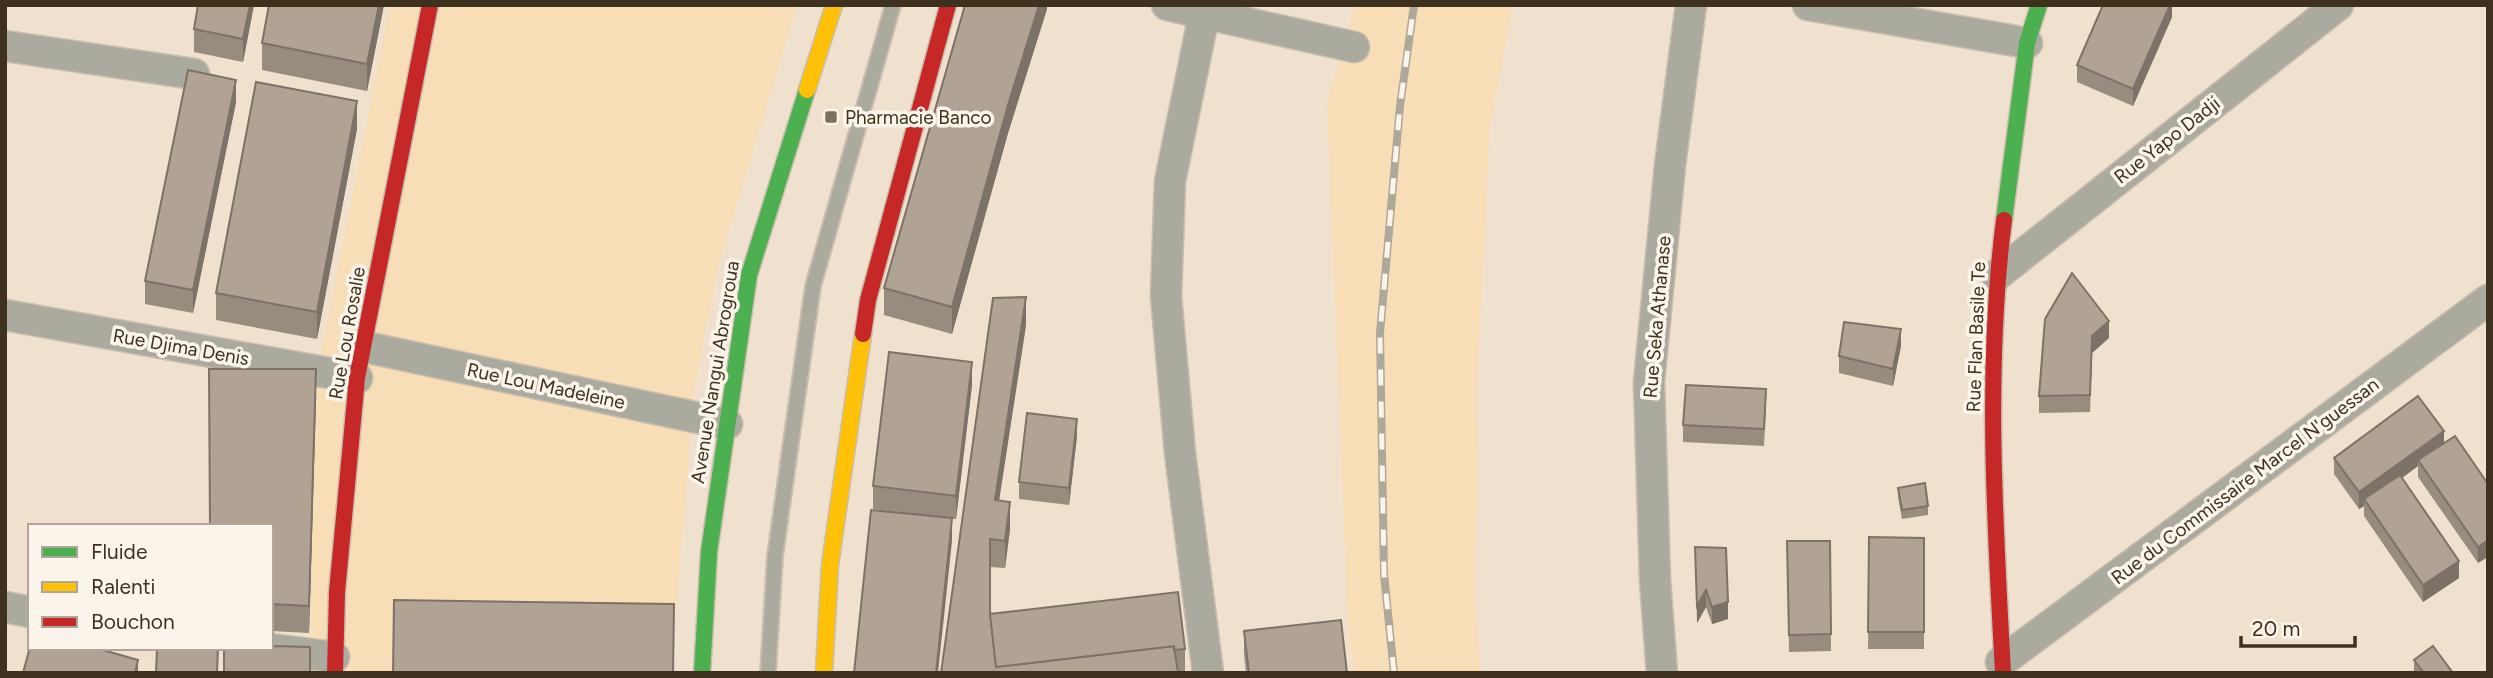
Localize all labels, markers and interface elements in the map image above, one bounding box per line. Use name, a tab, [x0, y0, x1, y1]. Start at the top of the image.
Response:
street label: Rue Yapo Dadji	[2110, 92, 2224, 188]
place label: Pharmacie Banco	[845, 106, 992, 129]
marker: Pharmacie Banco	[823, 109, 839, 125]
street label: Rue Seka Athanase	[1638, 235, 1676, 399]
street label: Avenue Nangui Abrogroua	[686, 259, 744, 485]
street label: Rue Flan Basile Te	[1962, 261, 1990, 413]
street label: Rue Lou Rosalie	[324, 265, 370, 401]
street label: Rue Djima Denis	[111, 324, 251, 370]
street label: Rue Lou Madeleine	[465, 358, 627, 414]
street label: Rue du Commissaire Marcel N'guessan	[2107, 373, 2383, 589]
legend	[28, 524, 273, 650]
text: Fluide	[91, 539, 147, 564]
text: Ralenti	[91, 574, 155, 599]
scale bar	[2241, 604, 2355, 648]
text: Bouchon	[91, 609, 175, 634]
text: 20 m	[2252, 616, 2300, 641]

